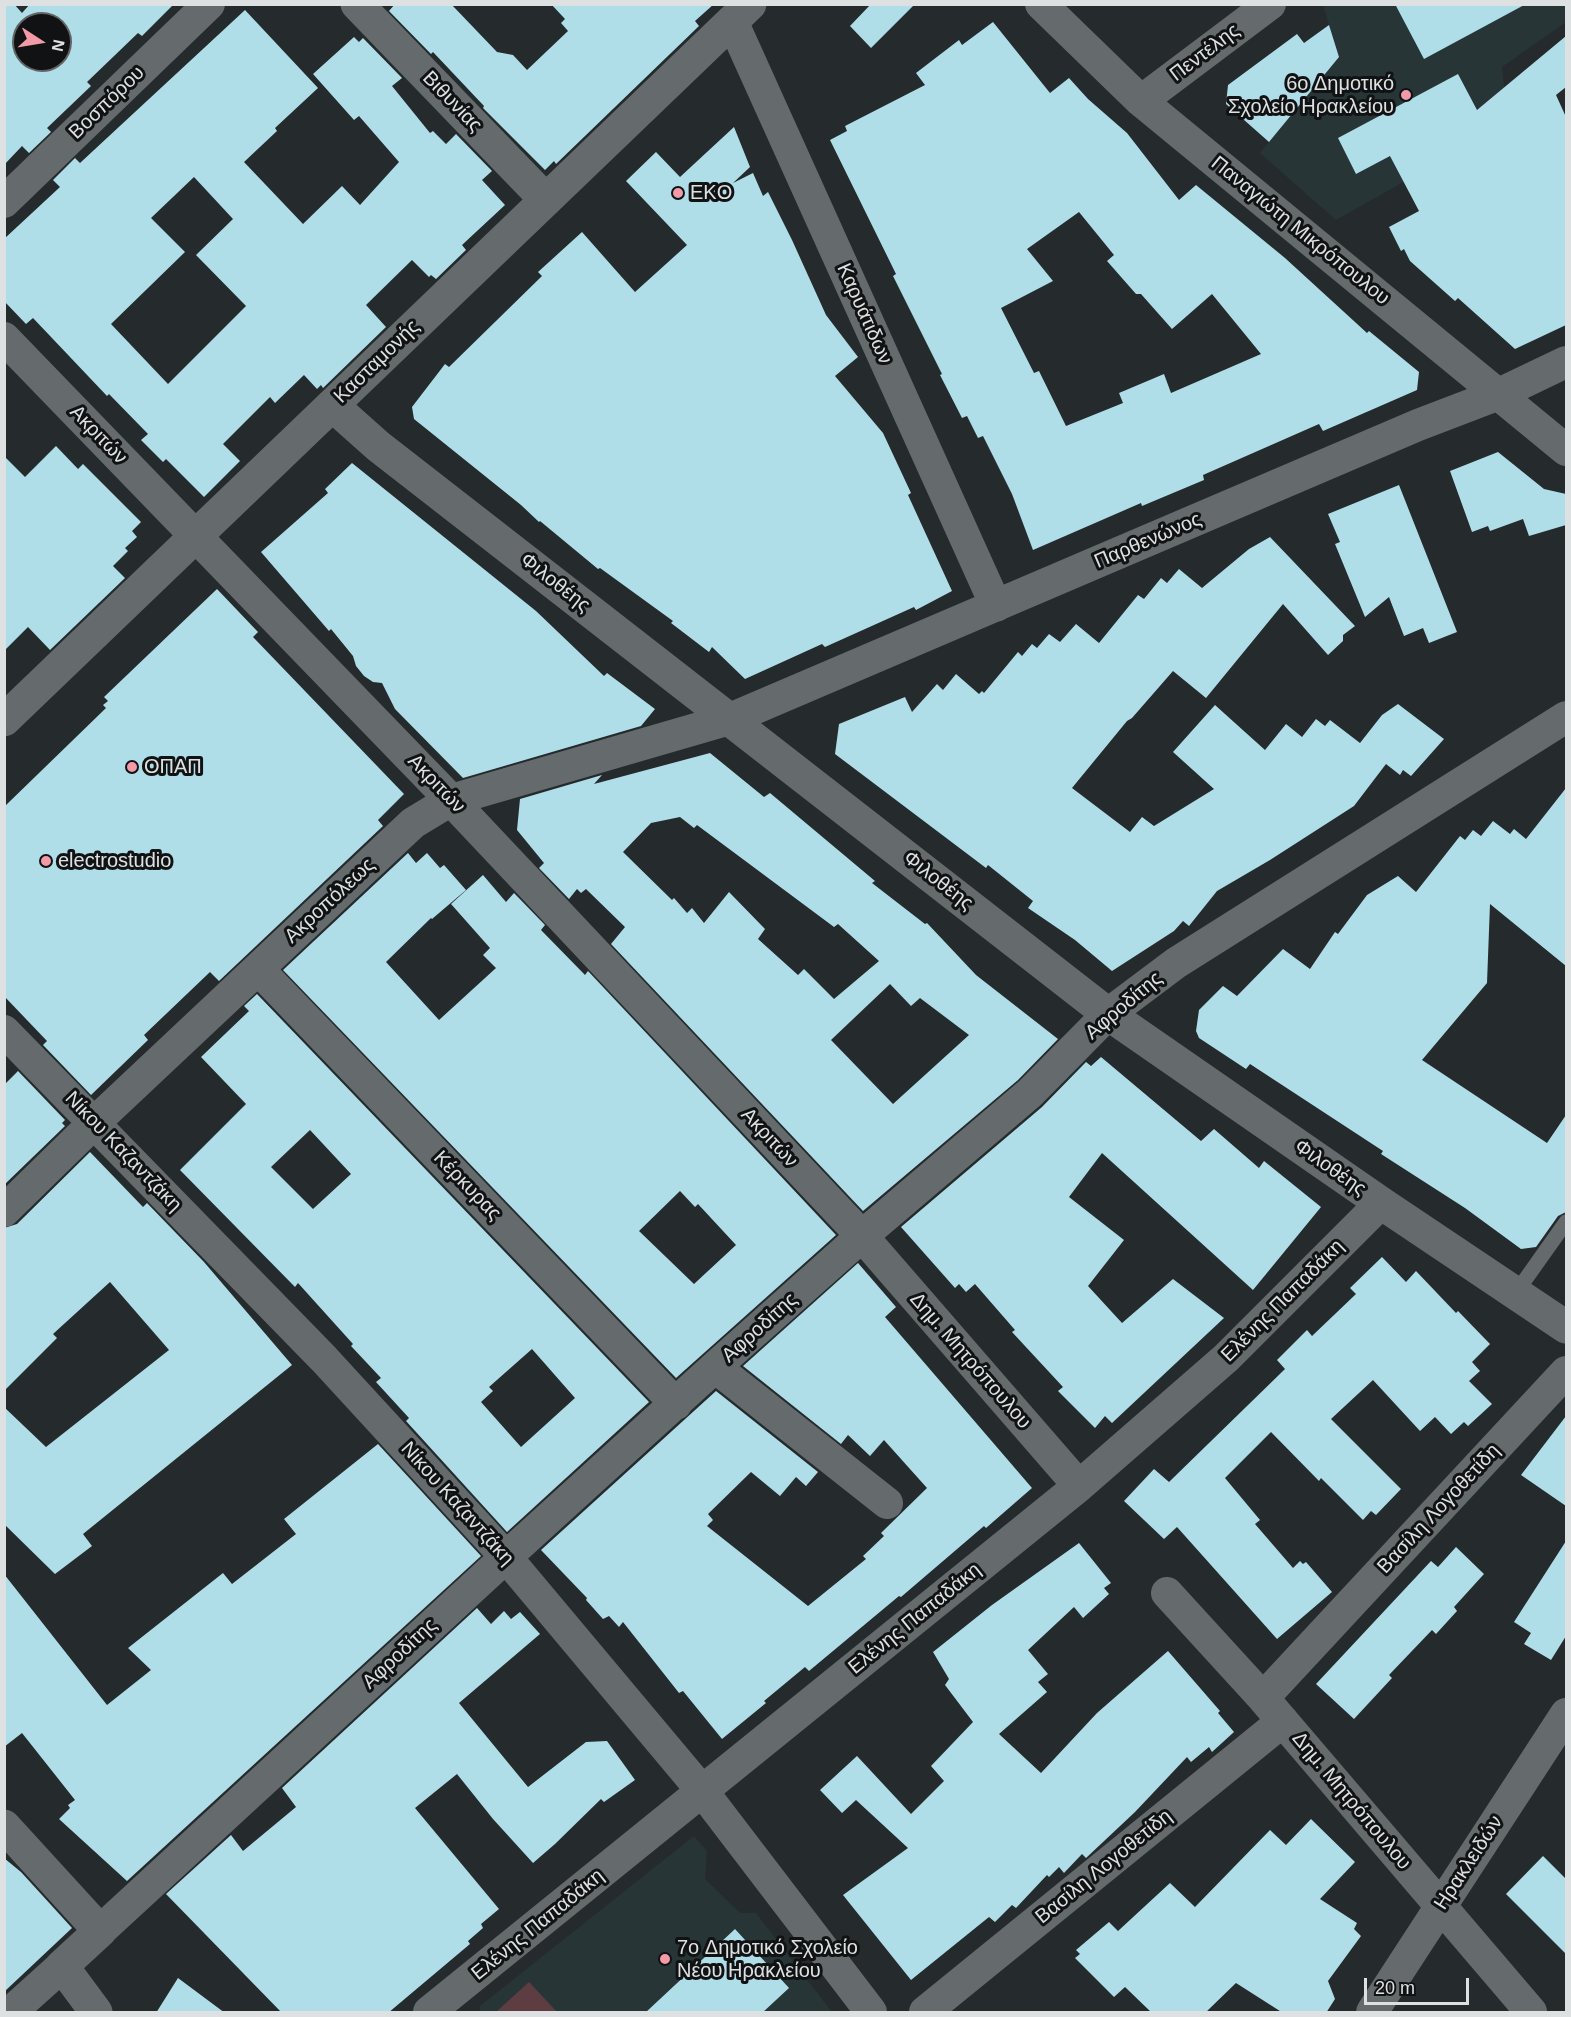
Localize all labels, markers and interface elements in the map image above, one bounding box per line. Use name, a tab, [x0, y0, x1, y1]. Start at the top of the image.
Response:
north arrow	[12, 12, 72, 72]
street label: Πεντέλης	[1165, 19, 1245, 87]
text: N	[49, 38, 68, 53]
street label: Βοσπόρου	[64, 61, 150, 145]
street label: Βιθυνίας	[417, 67, 487, 137]
place label: 6ο Δημοτικό Σχολείο Ηρακλείου	[1228, 72, 1394, 119]
marker: 6ο Δημοτικό Σχολείο Ηρακλείου	[1399, 88, 1413, 102]
street label: Παναγιώτη Μικρόπουλου	[1206, 152, 1394, 310]
place label: EKO	[690, 181, 732, 205]
marker: EKO	[671, 186, 685, 200]
street label: Καρυάτιδων	[831, 260, 897, 368]
street label: Κασταμονής	[329, 315, 425, 409]
street label: Ακριτών	[64, 401, 132, 469]
street label: Παρθενώνος	[1091, 508, 1205, 574]
street label: Φιλοθέης	[515, 548, 595, 618]
street label: Ακριτών	[402, 750, 470, 818]
place label: ΟΠΑΠ	[144, 755, 202, 779]
marker: ΟΠΑΠ	[125, 760, 139, 774]
street label: Φιλοθέης	[898, 846, 978, 916]
place label: electrostudio	[58, 849, 171, 873]
street label: Ακροπόλεως	[280, 853, 380, 949]
marker: electrostudio	[39, 854, 53, 868]
street label: Αφροδίτης	[1081, 967, 1167, 1045]
street label: Νίκου Καζαντζάκη	[60, 1087, 186, 1217]
street label: Ακριτών	[736, 1103, 802, 1173]
street label: Φιλοθέης	[1290, 1135, 1370, 1201]
street label: Κέρκυρας	[428, 1146, 506, 1226]
street label: Ελένης Παπαδάκη	[1217, 1235, 1349, 1367]
street label: Αφροδίτης	[717, 1288, 803, 1368]
street label: Δημ. Μητρόπουλου	[904, 1288, 1036, 1434]
street label: Νίκου Καζαντζάκη	[395, 1437, 519, 1571]
street label: Βασίλη Λογοθετίδη	[1373, 1439, 1505, 1579]
street label: Ελένης Παπαδάκη	[844, 1558, 986, 1680]
street label: Αφροδίτης	[358, 1613, 442, 1695]
street label: Δημ. Μητρόπουλου	[1286, 1727, 1416, 1875]
street label: Βασίλη Λογοθετίδη	[1031, 1805, 1177, 1929]
street label: Ηρακλειδών	[1430, 1811, 1508, 1915]
street label: Ελένης Παπαδάκη	[467, 1864, 609, 1986]
place label: 7ο Δημοτικό Σχολείο Νέου Ηρακλείου	[677, 1936, 858, 1983]
marker: 7ο Δημοτικό Σχολείο Νέου Ηρακλείου	[658, 1952, 672, 1966]
scale bar	[1367, 1966, 1472, 2004]
text: 20 m	[1375, 1978, 1415, 1998]

